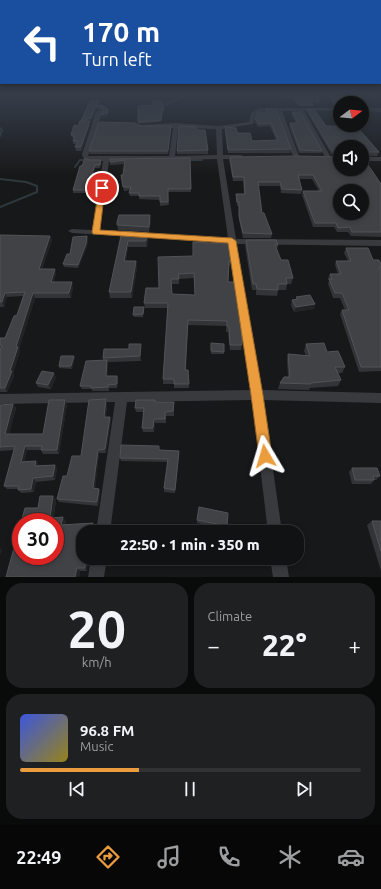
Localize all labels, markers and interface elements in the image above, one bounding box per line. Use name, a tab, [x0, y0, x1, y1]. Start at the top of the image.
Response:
icon: left	[16, 16, 68, 68]
text: 170 m	[82, 16, 160, 47]
text: Turn left	[82, 49, 152, 69]
north arrow	[333, 96, 369, 132]
map controls	[333, 96, 369, 220]
button: sound	[333, 140, 369, 176]
pin	[85, 171, 119, 205]
icon: arrive	[91, 177, 113, 199]
button: search	[333, 184, 369, 220]
position arrow	[244, 435, 286, 477]
speed limit sign: 30	[12, 513, 64, 565]
text: 22:50 · 1 min · 350 m	[120, 536, 260, 553]
text: 20	[67, 600, 126, 658]
text: Climate	[208, 609, 252, 623]
text: 22°	[262, 628, 307, 662]
text: −	[208, 633, 220, 658]
text: +	[349, 633, 361, 658]
text: km/h	[82, 655, 112, 669]
text: 96.8 FM	[80, 722, 134, 739]
text: Music	[80, 739, 114, 753]
icon: previous	[66, 778, 88, 800]
icon: pause	[179, 778, 201, 800]
icon: next	[293, 778, 315, 800]
icon: directions	[94, 843, 122, 871]
icon: music	[155, 843, 183, 871]
icon: phone	[215, 843, 243, 871]
icon: climate	[276, 843, 304, 871]
icon: car	[337, 843, 365, 871]
text: 22:49	[16, 847, 61, 867]

